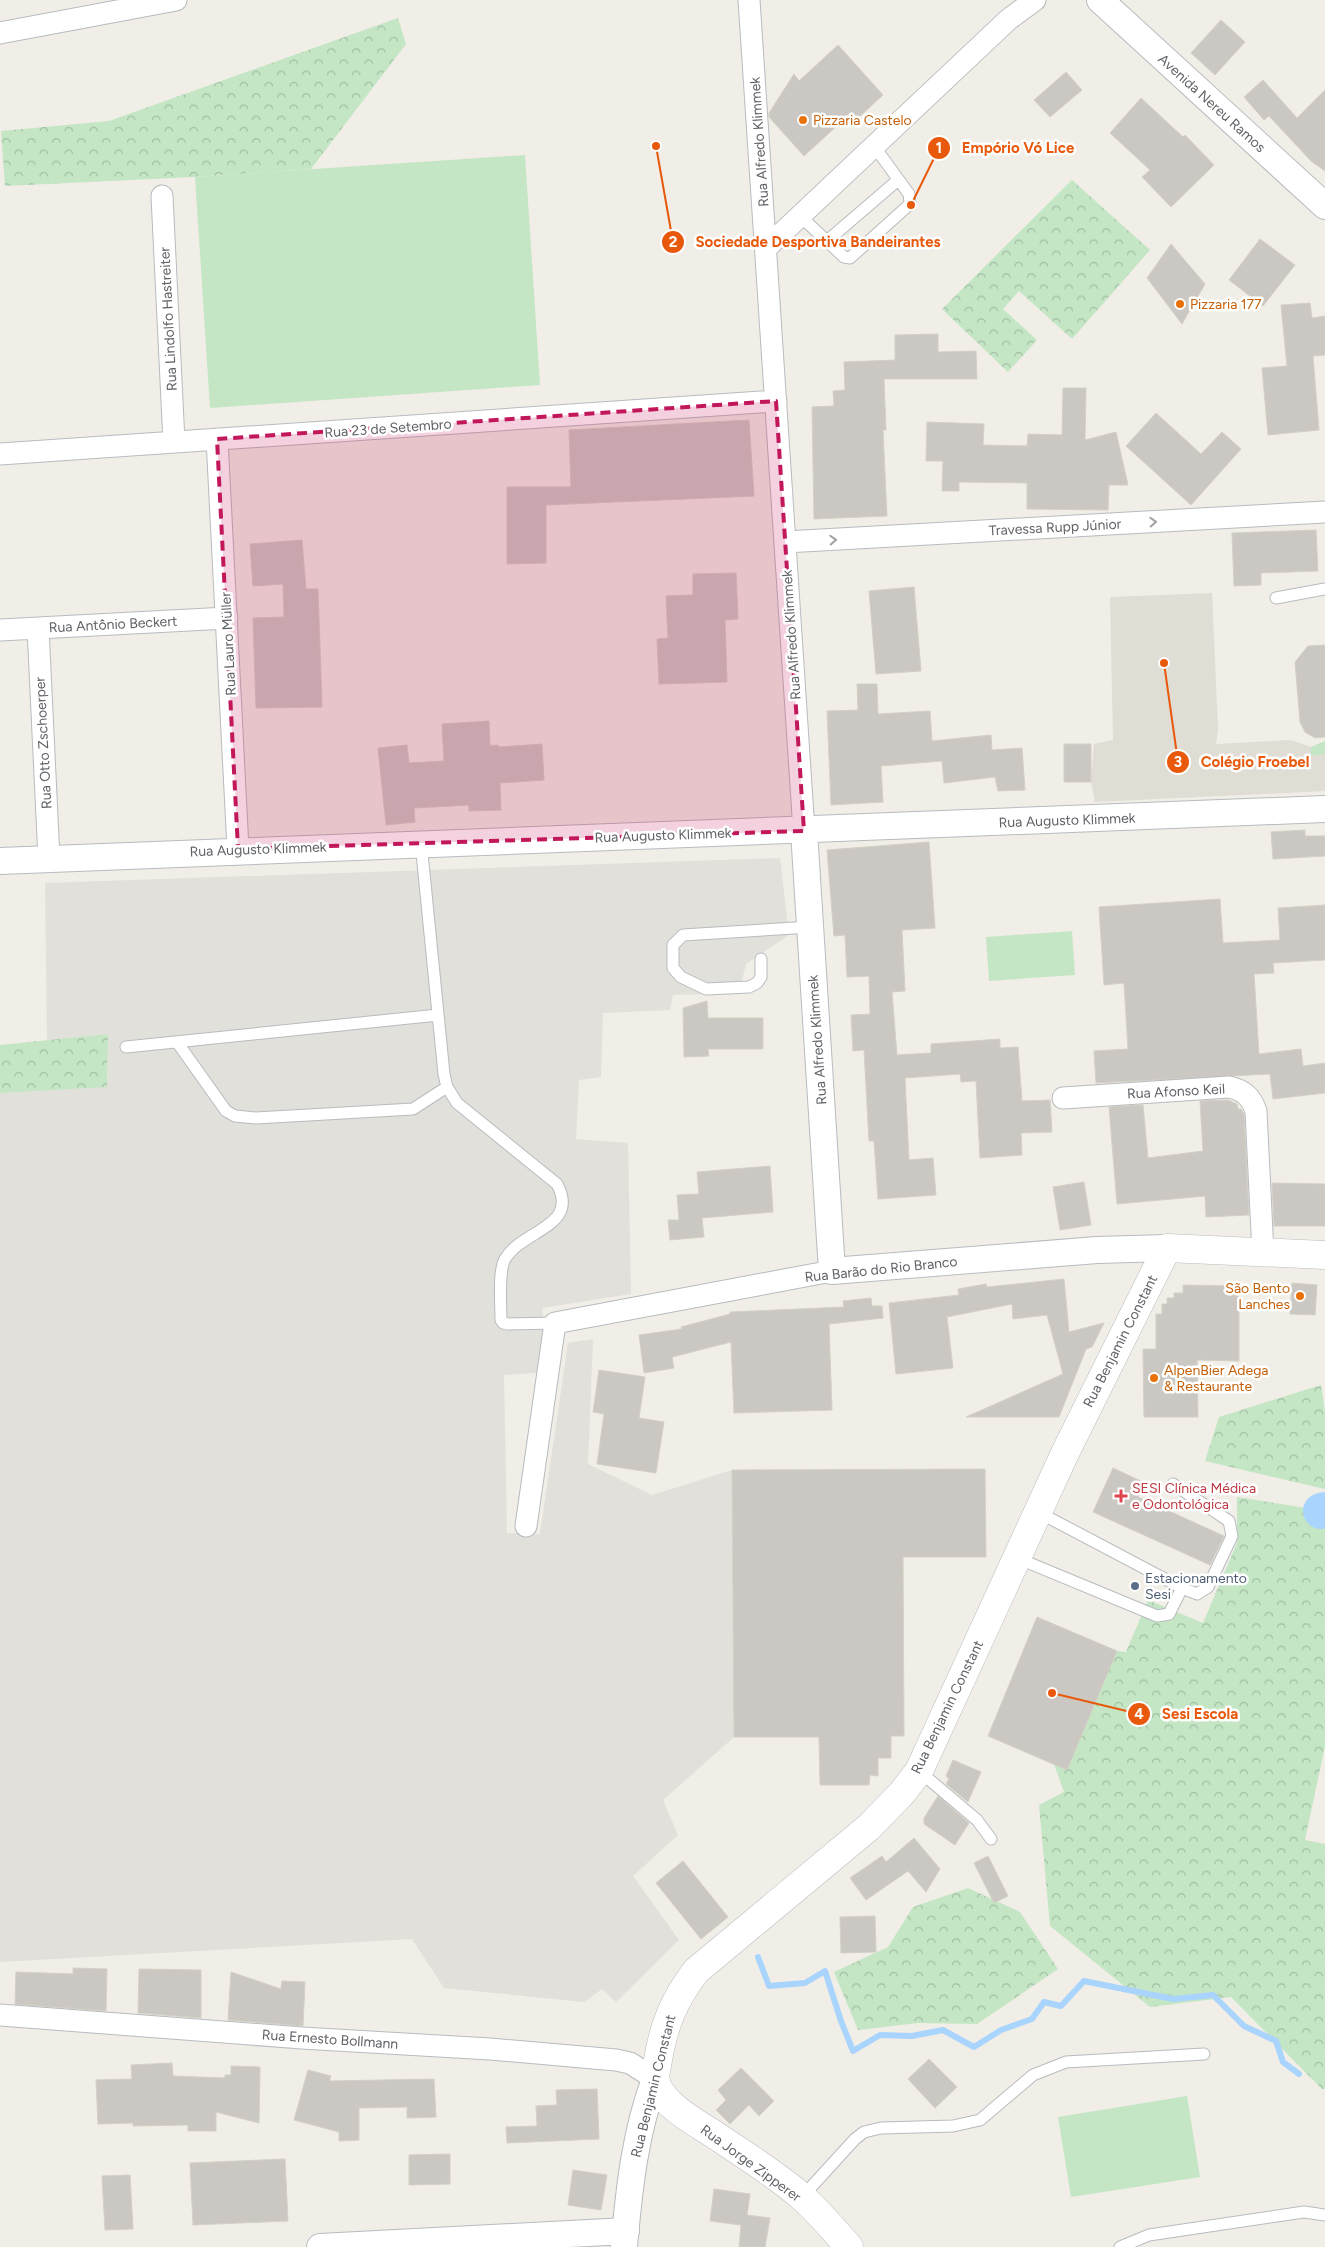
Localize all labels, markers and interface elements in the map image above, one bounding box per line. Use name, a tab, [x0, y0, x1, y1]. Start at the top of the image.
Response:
street label: Avenida Nereu Ramos	[1155, 51, 1269, 156]
street label: Rua Alfredo Klimmek	[746, 76, 773, 207]
place label: Pizzaria Castelo	[813, 112, 912, 129]
marker: Pizzaria Castelo	[797, 114, 809, 126]
callout: Empório Vó Lice	[926, 133, 1084, 163]
text: 1	[936, 139, 942, 157]
text: Empório Vó Lice	[962, 139, 1075, 157]
callout: Sociedade Desportiva Bandeirantes	[661, 227, 951, 257]
text: 2	[669, 233, 678, 251]
text: Sociedade Desportiva Bandeirantes	[695, 233, 941, 251]
street label: Rua Lindolfo Hastreiter	[156, 246, 181, 391]
place label: Pizzaria 177	[1190, 296, 1262, 313]
marker: Pizzaria 177	[1174, 298, 1186, 310]
street label: Rua 23 de Setembro	[324, 416, 452, 441]
street label: Travessa Rupp Júnior	[988, 516, 1122, 539]
one-way arrow	[1149, 516, 1157, 527]
one-way arrow	[830, 534, 838, 545]
street label: Rua Alfredo Klimmek	[778, 569, 805, 700]
street label: Rua Lauro Müller	[217, 591, 240, 696]
street label: Rua Antônio Beckert	[48, 613, 178, 636]
street label: Rua Otto Zschoerper	[32, 676, 55, 809]
callout: Colégio Froebel	[1165, 747, 1319, 777]
text: 3	[1174, 753, 1182, 771]
text: Colégio Froebel	[1201, 753, 1309, 771]
street label: Rua Augusto Klimmek	[998, 810, 1136, 831]
street label: Rua Augusto Klimmek	[594, 825, 732, 846]
street label: Rua Augusto Klimmek	[189, 839, 327, 860]
street label: Rua Alfredo Klimmek	[804, 974, 831, 1105]
street label: Rua Afonso Keil	[1127, 1080, 1226, 1103]
street label: Rua Barão do Rio Branco	[804, 1253, 958, 1286]
street label: Rua Benjamin Constant	[1080, 1272, 1161, 1410]
place label: São Bento Lanches	[1225, 1280, 1290, 1313]
marker: São Bento Lanches	[1294, 1290, 1306, 1302]
place label: AlpenBier Adega & Restaurante	[1164, 1362, 1269, 1395]
marker: AlpenBier Adega & Restaurante	[1148, 1372, 1160, 1384]
place label: SESI Clínica Médica e Odontológica	[1132, 1480, 1256, 1513]
marker: SESI Clínica Médica e Odontológica	[1114, 1489, 1128, 1503]
place label: Estacionamento Sesi	[1145, 1570, 1247, 1603]
marker: Estacionamento Sesi	[1129, 1580, 1141, 1592]
street label: Rua Benjamin Constant	[908, 1638, 987, 1777]
callout: Sesi Escola	[1127, 1699, 1248, 1729]
text: 4	[1134, 1705, 1144, 1723]
text: Sesi Escola	[1162, 1705, 1238, 1723]
street label: Rua Benjamin Constant	[628, 2013, 679, 2159]
street label: Rua Ernesto Bollmann	[261, 2026, 399, 2053]
street label: Rua Jorge Zipperer	[697, 2121, 804, 2206]

